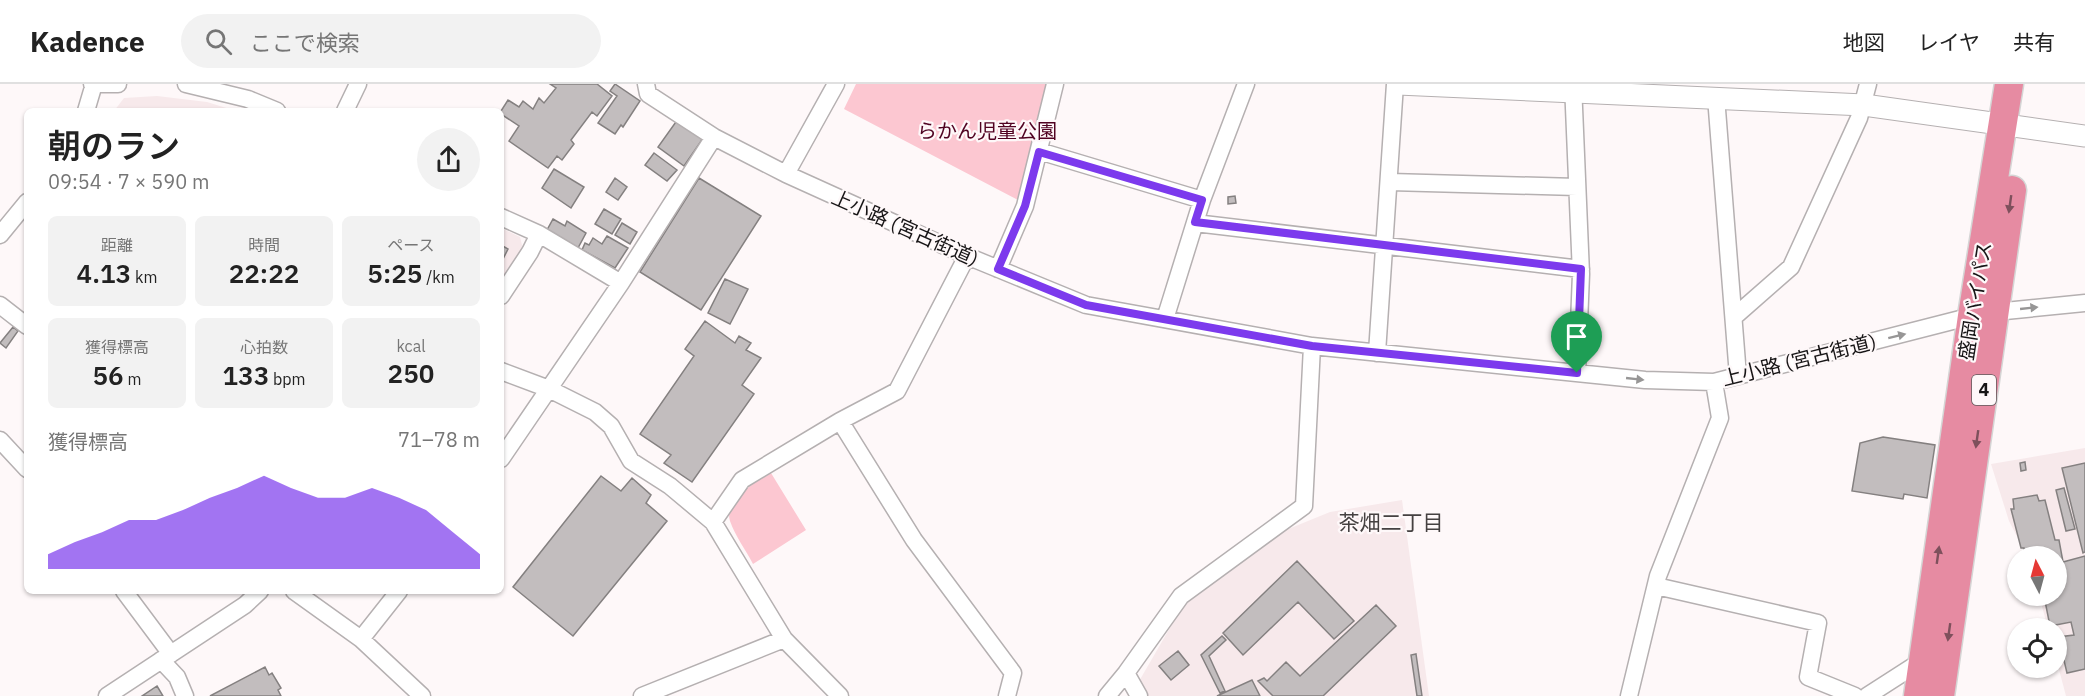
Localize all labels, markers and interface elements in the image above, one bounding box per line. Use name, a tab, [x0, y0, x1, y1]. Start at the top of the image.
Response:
search box	[181, 14, 601, 68]
text: Kadence	[30, 23, 145, 60]
icon: search	[202, 25, 235, 58]
text: ここで検索	[250, 28, 360, 57]
text: 地図	[1843, 28, 1885, 56]
text: レイヤ	[1918, 28, 1980, 56]
text: 共有	[2013, 28, 2055, 56]
park label: らかん児童公園	[917, 117, 1057, 144]
text: 朝のラン	[48, 124, 180, 167]
button: share	[417, 128, 480, 191]
text: 09:54 · 7 × 590 m	[48, 168, 209, 195]
street label: 上小路 (宮古街道)	[827, 183, 983, 272]
one-way arrow	[2006, 195, 2015, 214]
text: 距離	[101, 235, 133, 255]
text: 時間	[248, 235, 280, 255]
text: ペース	[387, 235, 435, 255]
street label: 盛岡バイパス	[1952, 240, 1997, 362]
text: 4.13	[77, 256, 131, 290]
text: 22:22	[229, 256, 299, 290]
text: 5:25	[367, 256, 422, 290]
text: km	[131, 267, 157, 287]
text: /km	[422, 267, 455, 287]
one-way arrow	[2019, 303, 2038, 313]
pin	[1551, 311, 1602, 373]
icon: arrive	[1560, 320, 1593, 353]
street label: 上小路 (宮古街道)	[1719, 327, 1879, 392]
one-way arrow	[1887, 330, 1906, 340]
text: kcal	[396, 336, 426, 356]
text: 獲得標高	[85, 337, 149, 357]
text: 心拍数	[240, 337, 288, 357]
text: 250	[388, 356, 434, 390]
text: 56	[93, 358, 124, 392]
text: 133	[222, 358, 269, 392]
text: m	[124, 369, 141, 389]
text: bpm	[269, 369, 306, 389]
one-way arrow	[1626, 374, 1645, 384]
road number: 4	[1972, 375, 1996, 405]
text: 71–78 m	[398, 426, 480, 453]
text: 獲得標高	[48, 428, 128, 455]
one-way arrow	[1972, 429, 1981, 448]
district label: 茶畑二丁目	[1339, 508, 1444, 536]
one-way arrow	[1934, 545, 1943, 564]
north arrow	[2007, 546, 2067, 606]
map controls	[2007, 546, 2067, 678]
button: locate	[2007, 618, 2067, 678]
one-way arrow	[1945, 622, 1954, 641]

